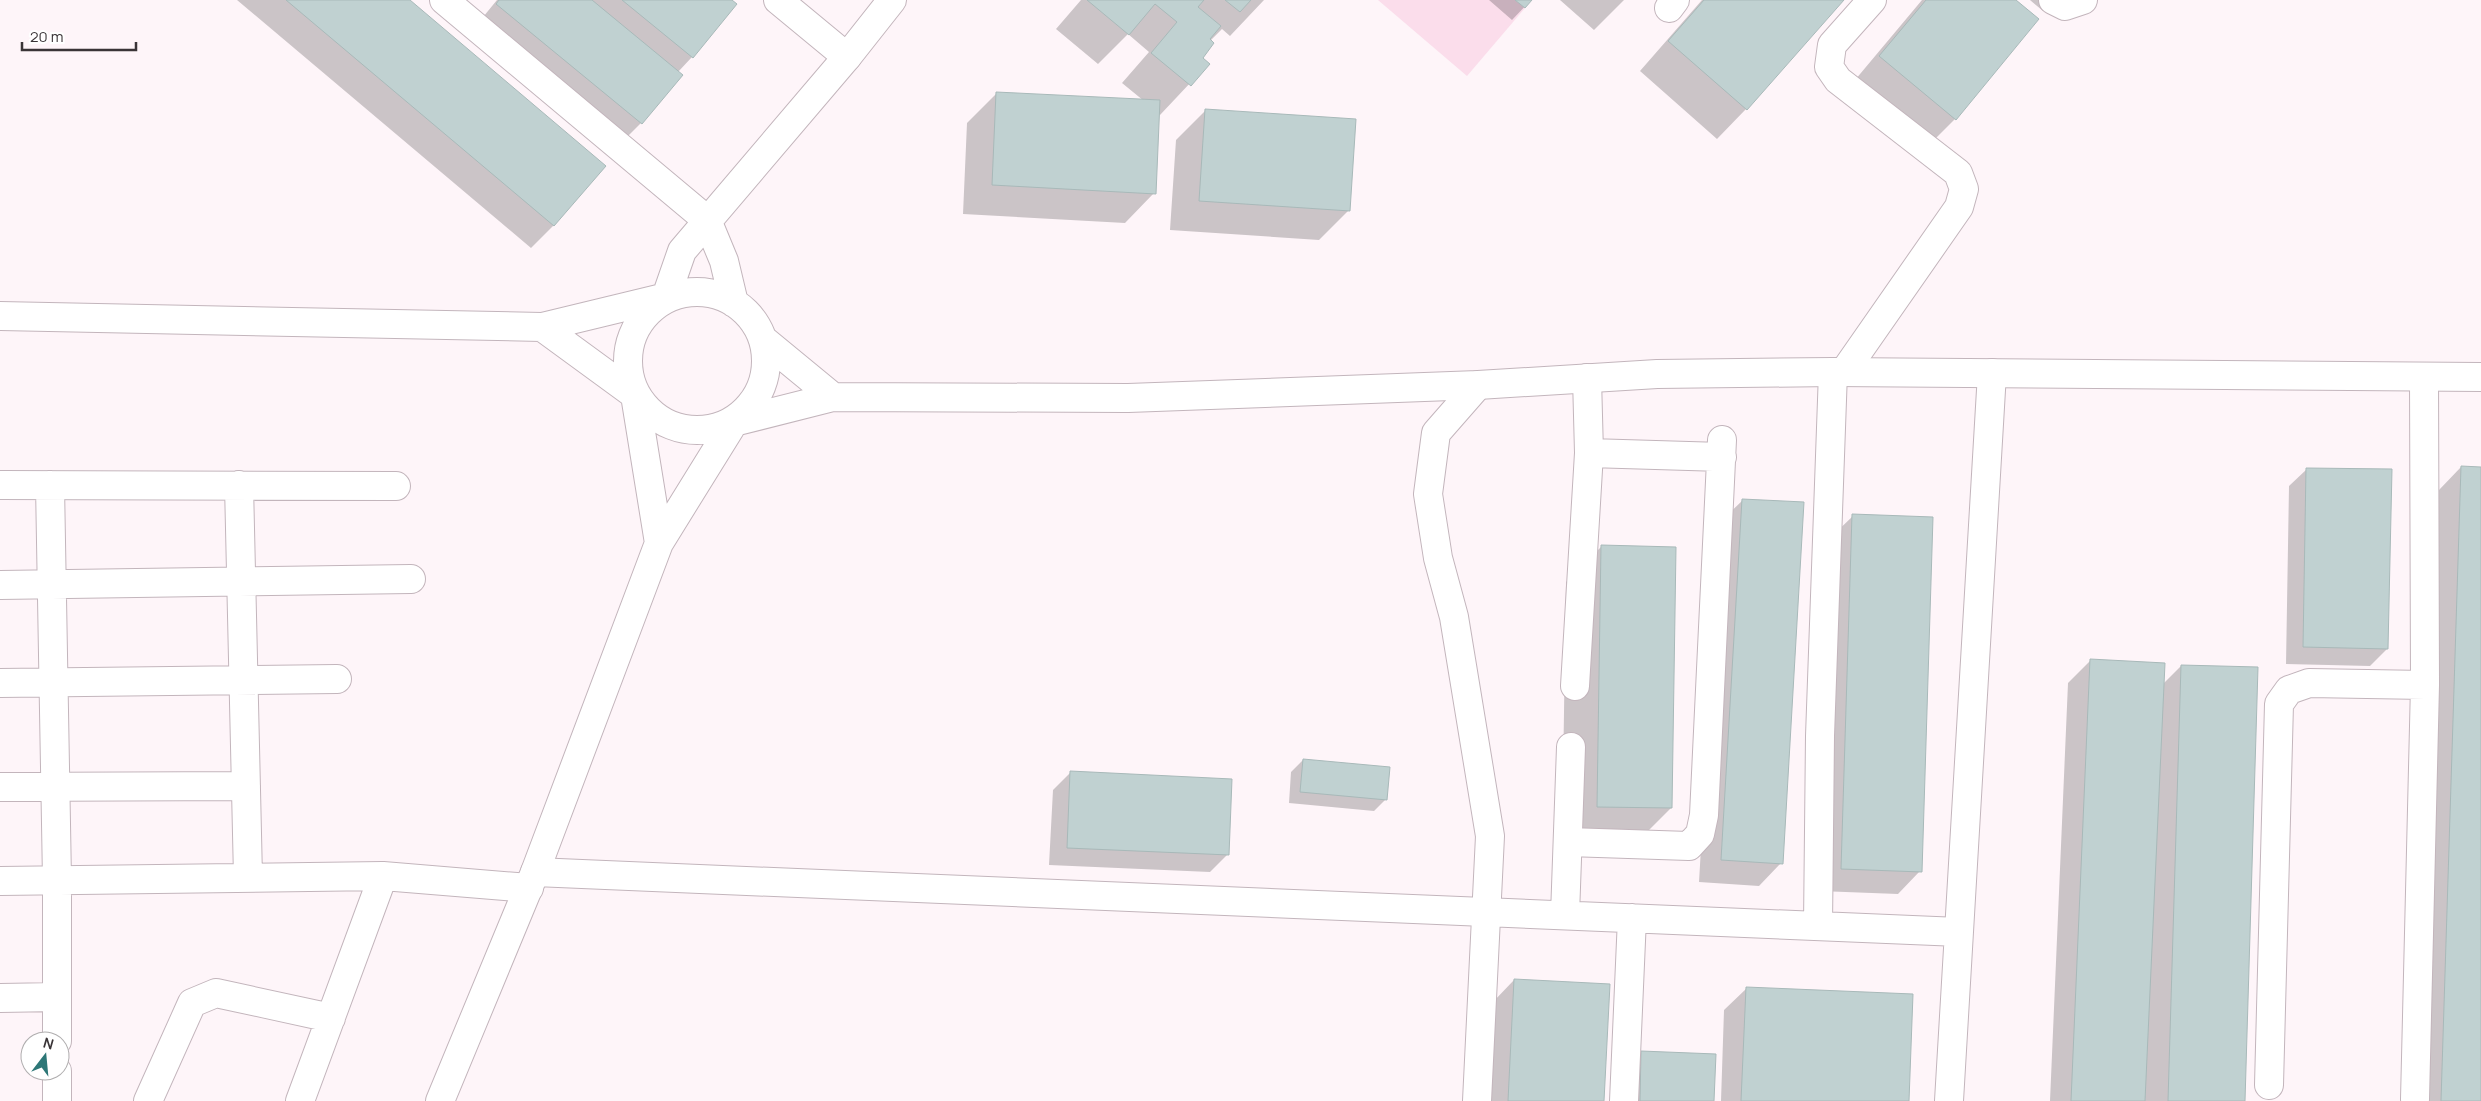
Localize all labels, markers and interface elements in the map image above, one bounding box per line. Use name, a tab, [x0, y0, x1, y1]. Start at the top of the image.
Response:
scale bar	[22, 20, 136, 52]
text: 20 m	[30, 26, 63, 47]
north arrow	[20, 1031, 70, 1081]
text: N	[41, 1033, 56, 1054]

